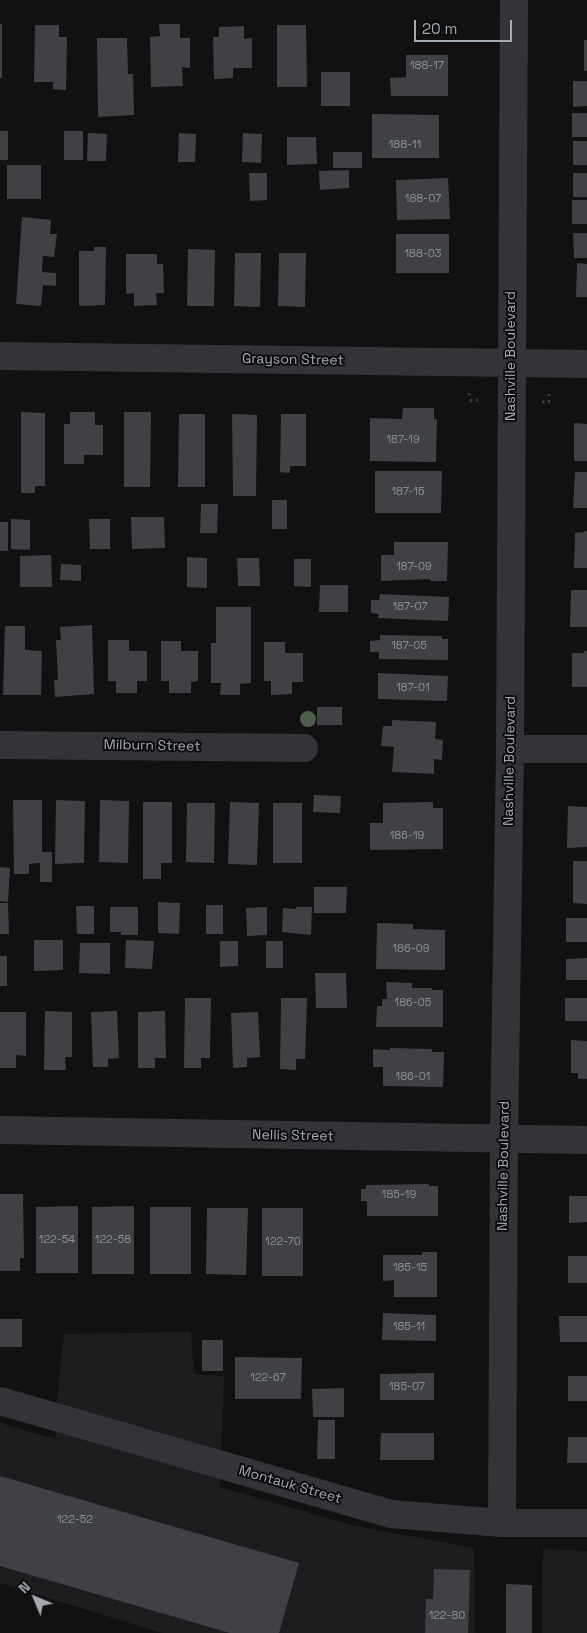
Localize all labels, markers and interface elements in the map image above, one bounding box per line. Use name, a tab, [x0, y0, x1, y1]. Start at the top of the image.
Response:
scale bar	[417, 10, 514, 42]
text: 20 m	[422, 19, 457, 38]
house number: 188-17	[410, 59, 444, 73]
house number: 188-11	[389, 138, 421, 152]
house number: 188-07	[405, 192, 441, 206]
house number: 188-03	[404, 247, 442, 261]
street label: Nashville Boulevard	[503, 291, 519, 421]
street label: Grayson Street	[242, 351, 344, 369]
house number: 187-19	[386, 433, 420, 447]
house number: 187-15	[391, 485, 425, 499]
house number: 187-09	[396, 560, 432, 574]
house number: 187-07	[393, 600, 427, 614]
house number: 187-05	[391, 639, 427, 653]
house number: 187-01	[396, 681, 430, 695]
street label: Nashville Boulevard	[500, 696, 520, 826]
street label: Milburn Street	[103, 737, 201, 755]
house number: 186-19	[390, 829, 424, 843]
house number: 186-09	[393, 942, 429, 956]
house number: 186-05	[395, 996, 431, 1010]
house number: 186-01	[396, 1070, 430, 1084]
street label: Nashville Boulevard	[494, 1101, 514, 1231]
street label: Nellis Street	[252, 1127, 334, 1145]
house number: 185-19	[382, 1188, 416, 1202]
house number: 122-54	[39, 1233, 75, 1247]
house number: 122-58	[95, 1233, 131, 1247]
house number: 122-70	[265, 1235, 301, 1249]
house number: 185-15	[393, 1261, 427, 1275]
house number: 185-11	[393, 1320, 425, 1334]
house number: 122-67	[250, 1371, 286, 1385]
house number: 185-07	[389, 1380, 425, 1394]
street label: Montauk Street	[237, 1462, 343, 1508]
house number: 122-52	[57, 1513, 93, 1527]
north arrow	[10, 1573, 60, 1623]
text: N	[15, 1578, 34, 1597]
house number: 122-80	[429, 1609, 465, 1623]

